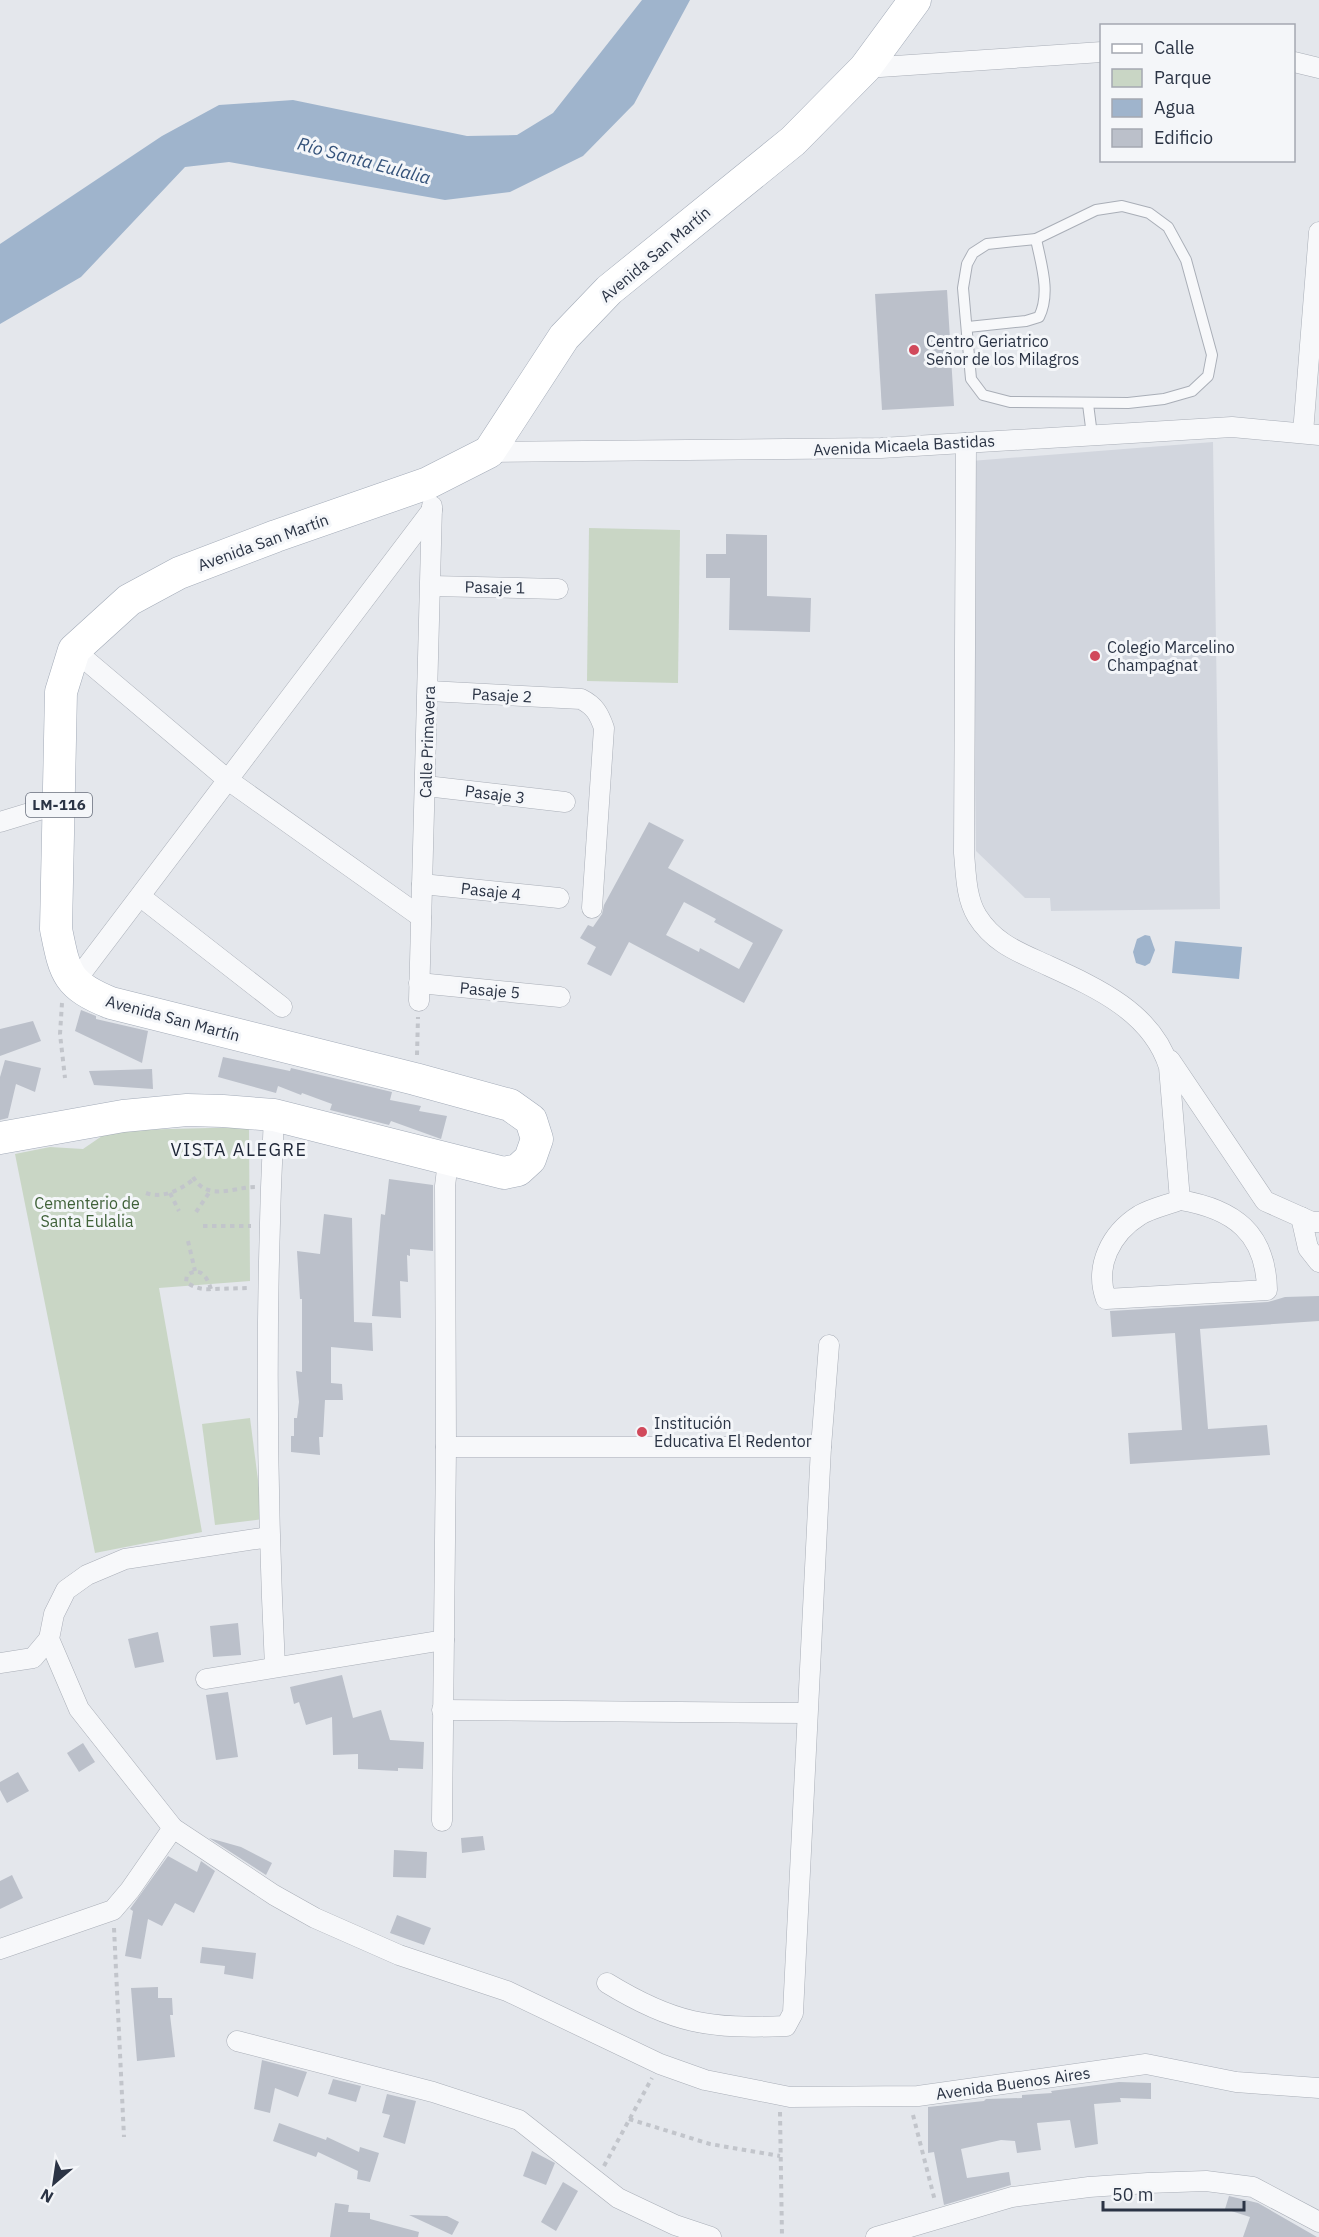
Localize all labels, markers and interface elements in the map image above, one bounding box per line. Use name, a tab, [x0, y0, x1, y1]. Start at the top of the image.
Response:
legend	[1100, 24, 1295, 162]
text: Calle	[1154, 36, 1194, 59]
text: Parque	[1154, 66, 1212, 89]
text: Agua	[1154, 96, 1195, 119]
text: Edificio	[1154, 126, 1213, 149]
water label: Río Santa Eulalia	[295, 132, 433, 189]
street label: Avenida San Martín	[596, 202, 714, 306]
place label: Centro Geriatrico Señor de los Milagros	[926, 331, 1079, 369]
marker: Centro Geriatrico Señor de los Milagros	[907, 343, 921, 357]
street label: Avenida Micaela Bastidas	[813, 430, 995, 460]
street label: Avenida San Martín	[195, 509, 331, 575]
street label: Pasaje 1	[465, 576, 525, 598]
place label: Colegio Marcelino Champagnat	[1107, 637, 1235, 675]
marker: Colegio Marcelino Champagnat	[1088, 649, 1102, 663]
street label: Pasaje 2	[471, 683, 533, 707]
street label: Calle Primavera	[415, 685, 439, 798]
street label: Pasaje 3	[464, 780, 526, 808]
road number: LM-116	[26, 793, 92, 817]
street label: Pasaje 4	[460, 878, 522, 904]
street label: Pasaje 5	[459, 977, 521, 1003]
street label: Avenida San Martín	[104, 990, 242, 1046]
district label: VISTA ALEGRE	[171, 1138, 307, 1161]
park label: Cementerio de Santa Eulalia	[34, 1193, 140, 1231]
place label: Institución Educativa El Redentor	[654, 1413, 812, 1451]
marker: Institución Educativa El Redentor	[635, 1425, 649, 1439]
street label: Avenida Buenos Aires	[935, 2062, 1091, 2104]
north arrow	[24, 2153, 84, 2213]
scale bar	[1103, 2174, 1244, 2212]
text: 50 m	[1112, 2183, 1154, 2206]
text: N	[37, 2185, 57, 2208]

